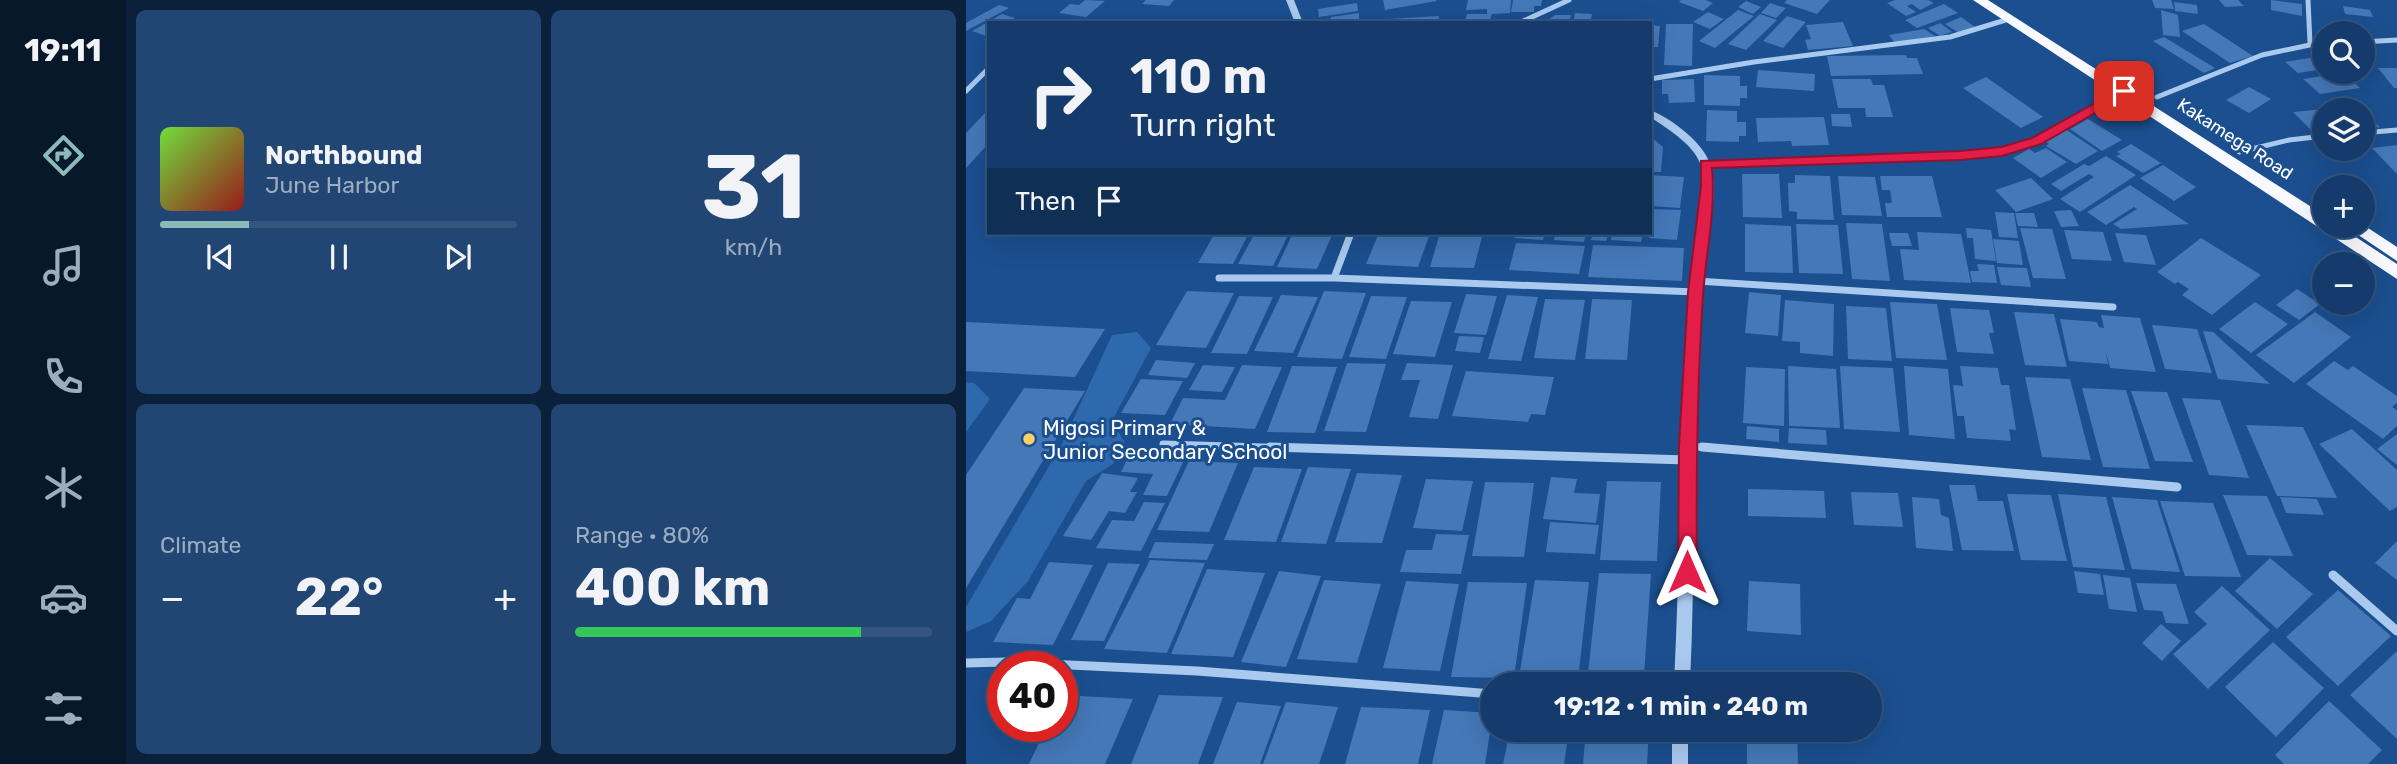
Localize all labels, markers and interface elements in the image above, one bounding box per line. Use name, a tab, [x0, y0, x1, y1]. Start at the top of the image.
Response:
map controls	[2312, 21, 2375, 315]
button: search	[2312, 21, 2375, 84]
text: 19:11	[24, 31, 102, 69]
text: 110 m	[1130, 47, 1267, 105]
icon: right	[1015, 49, 1106, 140]
pin	[2094, 61, 2154, 121]
icon: arrive	[2105, 72, 2143, 110]
street label: Kakamega Road	[2173, 93, 2297, 185]
button: layers	[2312, 98, 2375, 161]
text: Turn right	[1130, 106, 1275, 144]
icon: directions	[39, 131, 88, 180]
text: 31	[702, 133, 805, 241]
text: Northbound	[265, 140, 423, 171]
text: June Harbor	[265, 171, 399, 199]
button: +	[2312, 175, 2375, 238]
icon: arrive	[1090, 182, 1128, 220]
text: Then	[1015, 186, 1076, 217]
text: km/h	[725, 233, 782, 261]
icon: previous	[201, 238, 239, 276]
icon: pause	[320, 238, 358, 276]
icon: next	[439, 238, 477, 276]
icon: music	[39, 241, 88, 290]
button: −	[2312, 252, 2375, 315]
icon: phone	[39, 352, 88, 401]
place label: Migosi Primary & Junior Secondary School	[1043, 415, 1287, 464]
marker: Migosi Primary & Junior Secondary School	[1021, 431, 1037, 447]
icon: climate	[39, 463, 88, 512]
text: Range · 80%	[575, 521, 709, 549]
text: Climate	[160, 531, 241, 559]
position arrow	[1650, 535, 1724, 609]
text: 400 km	[575, 556, 770, 618]
text: 22°	[295, 566, 384, 628]
icon: car	[39, 573, 88, 622]
text: −	[160, 575, 185, 621]
text: +	[493, 575, 517, 621]
speed limit sign: 40	[987, 651, 1078, 742]
icon: filters	[39, 684, 88, 733]
text: 19:12 · 1 min · 240 m	[1554, 691, 1808, 722]

